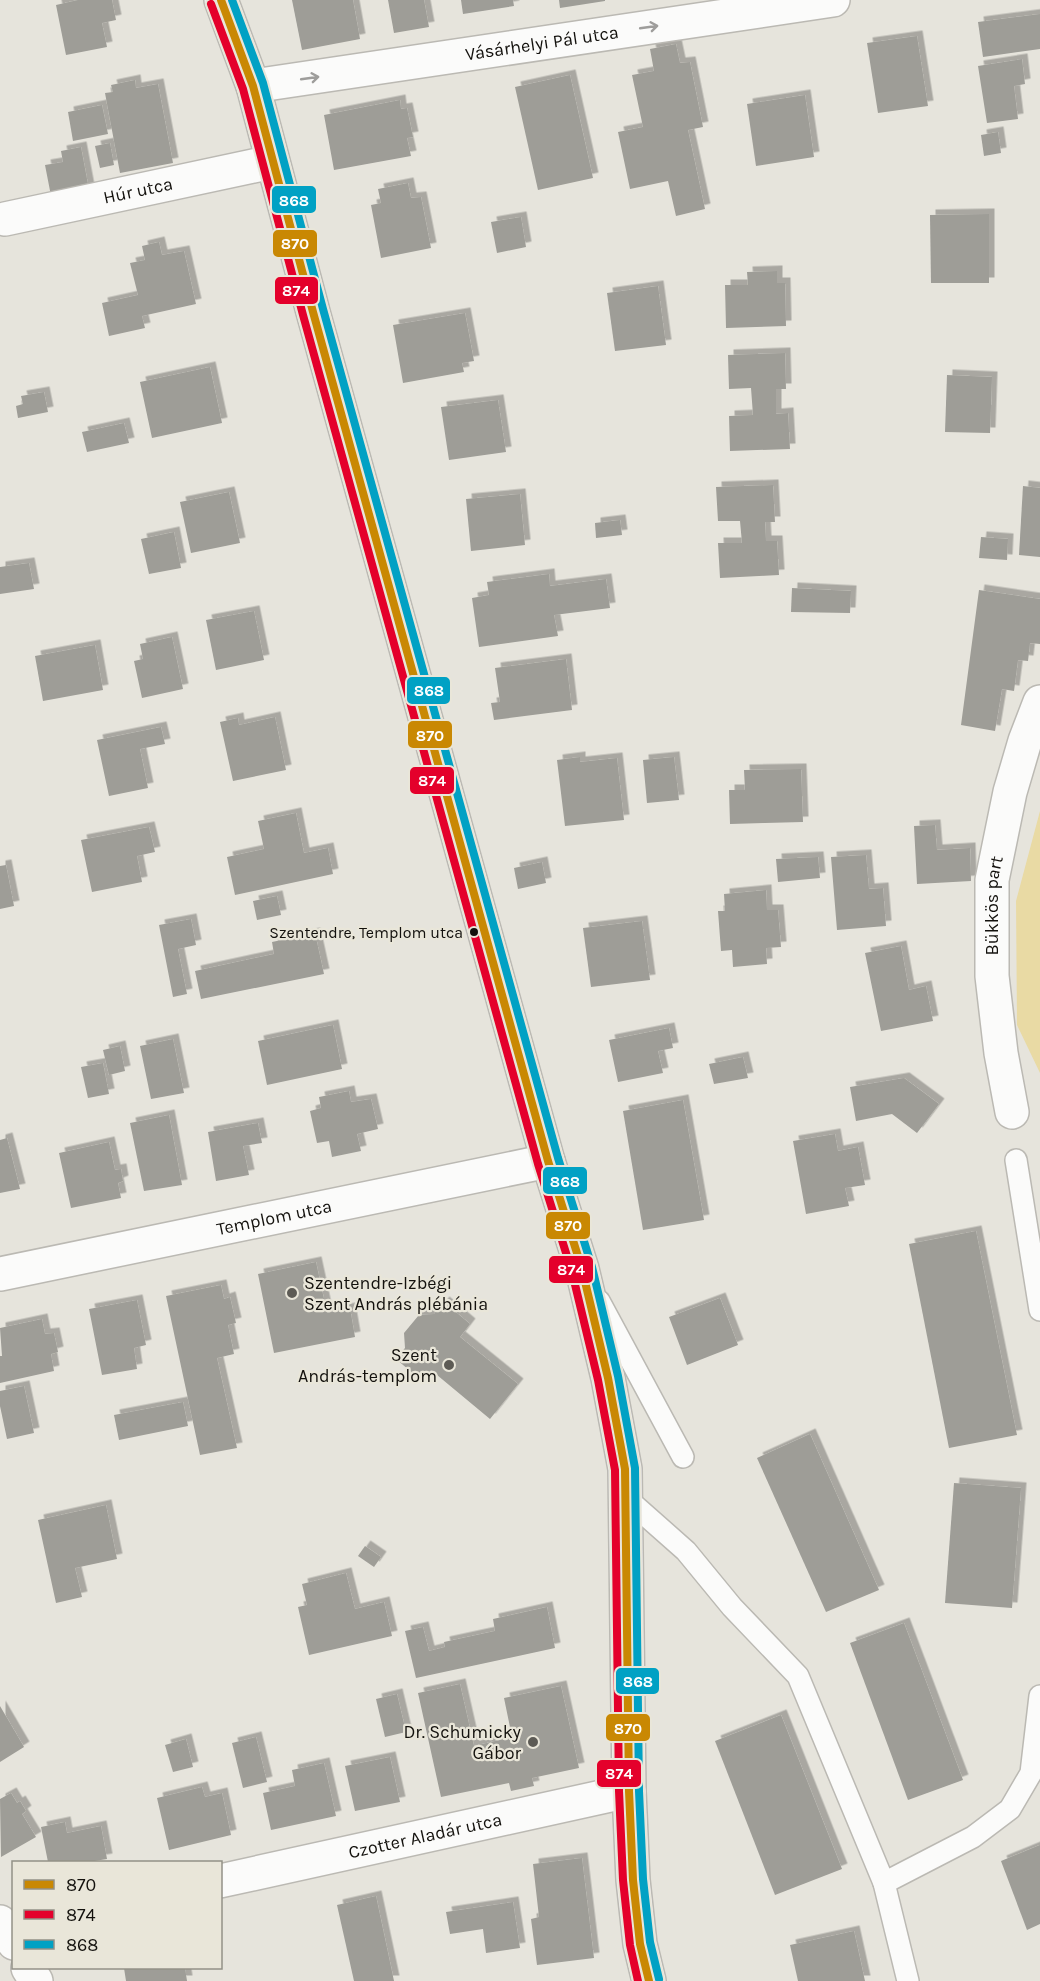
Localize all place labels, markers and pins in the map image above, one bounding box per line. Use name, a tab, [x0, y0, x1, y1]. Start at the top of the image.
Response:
place label: Szentendre, Templom utca	[269, 923, 463, 942]
marker: Szentendre, Templom utca	[468, 926, 480, 938]
place label: Szentendre-Izbégi Szent András plébánia	[304, 1272, 488, 1315]
marker: Szentendre-Izbégi Szent András plébánia	[285, 1286, 299, 1300]
place label: Szent András-templom	[298, 1344, 437, 1387]
marker: Szent András-templom	[442, 1358, 456, 1372]
place label: Dr. Schumicky Gábor	[403, 1721, 522, 1764]
marker: Dr. Schumicky Gábor	[526, 1735, 540, 1749]

